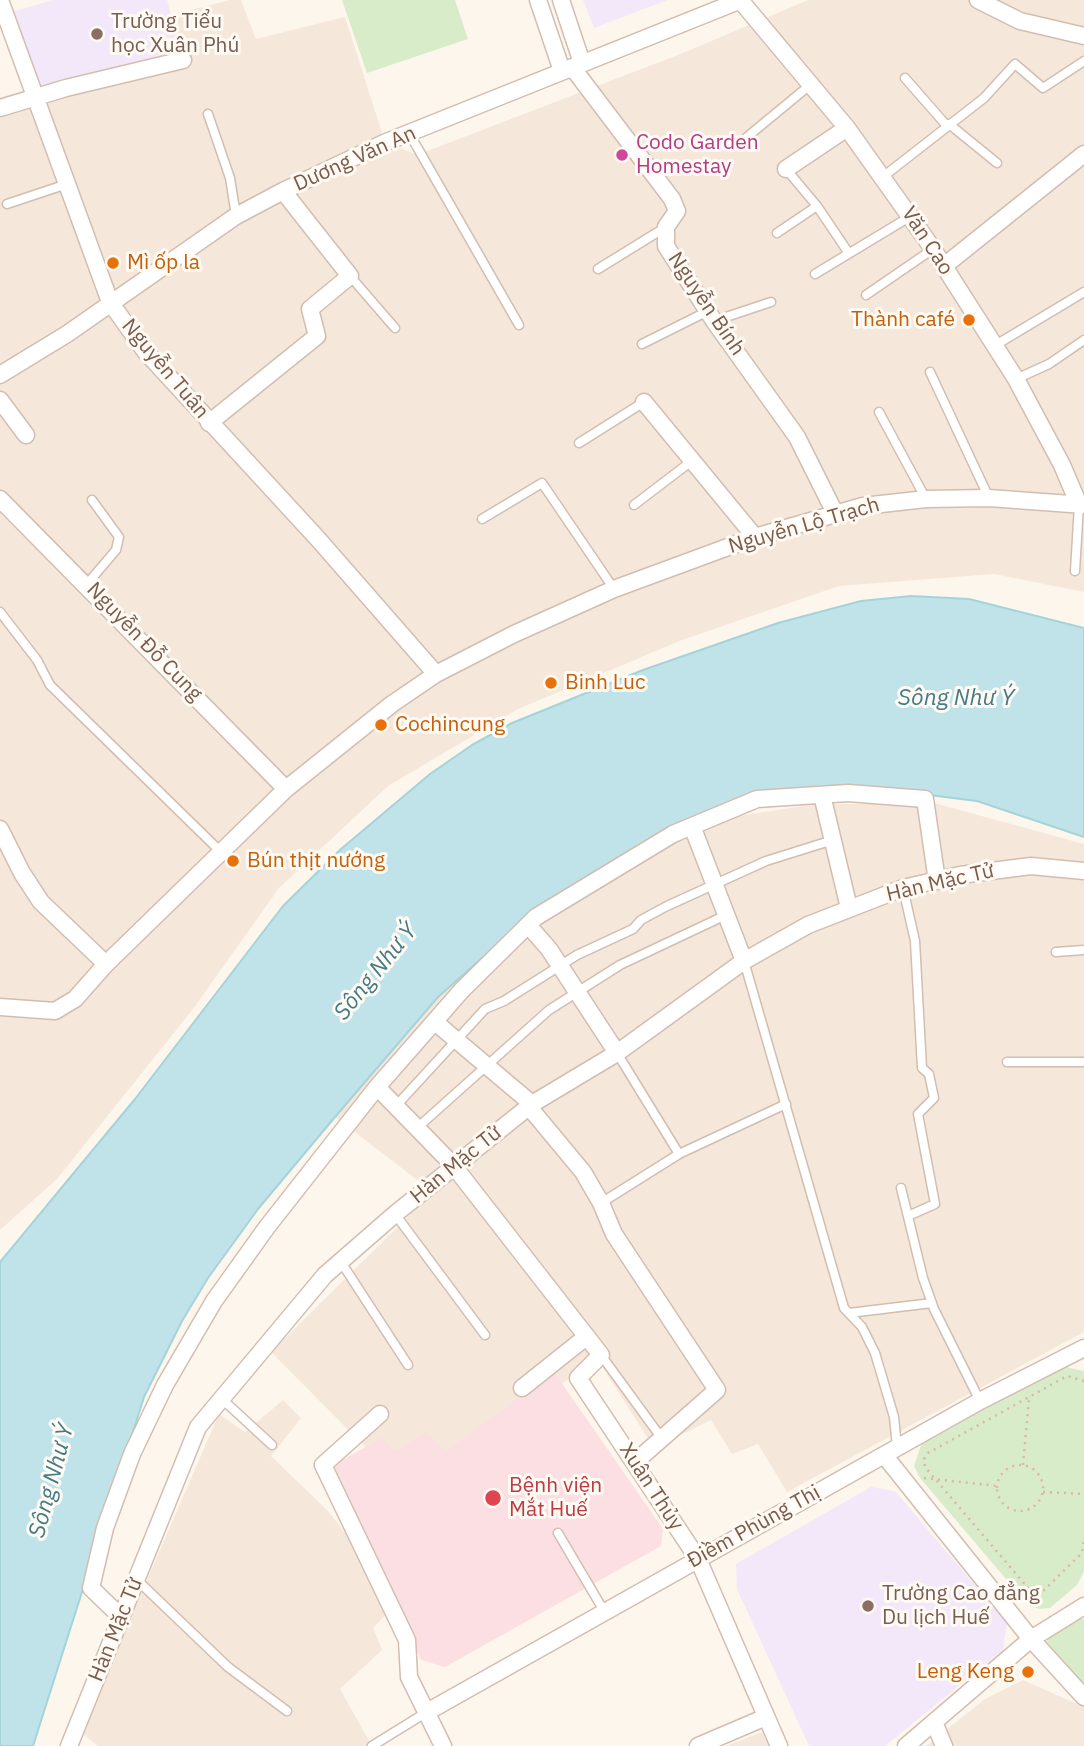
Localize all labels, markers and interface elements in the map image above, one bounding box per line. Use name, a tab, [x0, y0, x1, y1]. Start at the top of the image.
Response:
place label: Trường Tiểu học Xuân Phú	[111, 9, 239, 59]
marker: Trường Tiểu học Xuân Phú	[89, 26, 105, 42]
street label: Dương Văn An	[290, 121, 420, 197]
place label: Codo Garden Homestay	[636, 130, 759, 180]
marker: Codo Garden Homestay	[614, 147, 630, 163]
street label: Văn Cao	[896, 202, 958, 280]
street label: Nguyễn Bính	[662, 247, 750, 361]
place label: Mì ốp la	[127, 250, 200, 276]
marker: Mì ốp la	[105, 255, 121, 271]
place label: Thành café	[851, 307, 955, 333]
marker: Thành café	[961, 312, 977, 328]
street label: Nguyễn Tuân	[116, 314, 214, 424]
street label: Nguyễn Lộ Trạch	[726, 492, 882, 560]
street label: Nguyễn Đỗ Cung	[81, 577, 207, 707]
place label: Binh Luc	[565, 670, 646, 696]
marker: Binh Luc	[543, 675, 559, 691]
water label: Sông Như Ý	[898, 684, 1014, 712]
place label: Cochincung	[395, 712, 505, 738]
marker: Cochincung	[373, 717, 389, 733]
place label: Bún thịt nướng	[247, 848, 385, 874]
marker: Bún thịt nướng	[225, 853, 241, 869]
street label: Hàn Mặc Tử	[884, 858, 996, 908]
water label: Sông Như Ý	[329, 918, 423, 1026]
street label: Hàn Mặc Tử	[405, 1121, 507, 1209]
water label: Sông Như Ý	[24, 1421, 80, 1541]
street label: Xuân Thủy	[613, 1439, 689, 1535]
place label: Bệnh viện Mắt Huế	[509, 1473, 602, 1523]
street label: Điềm Phùng Thị	[683, 1480, 825, 1574]
marker: Bệnh viện Mắt Huế	[483, 1488, 503, 1508]
street label: Hàn Mặc Tử	[84, 1574, 148, 1686]
place label: Trường Cao đẳng Du lịch Huế	[882, 1581, 1040, 1631]
marker: Trường Cao đẳng Du lịch Huế	[860, 1598, 876, 1614]
place label: Leng Keng	[917, 1659, 1014, 1685]
marker: Leng Keng	[1020, 1664, 1036, 1680]

